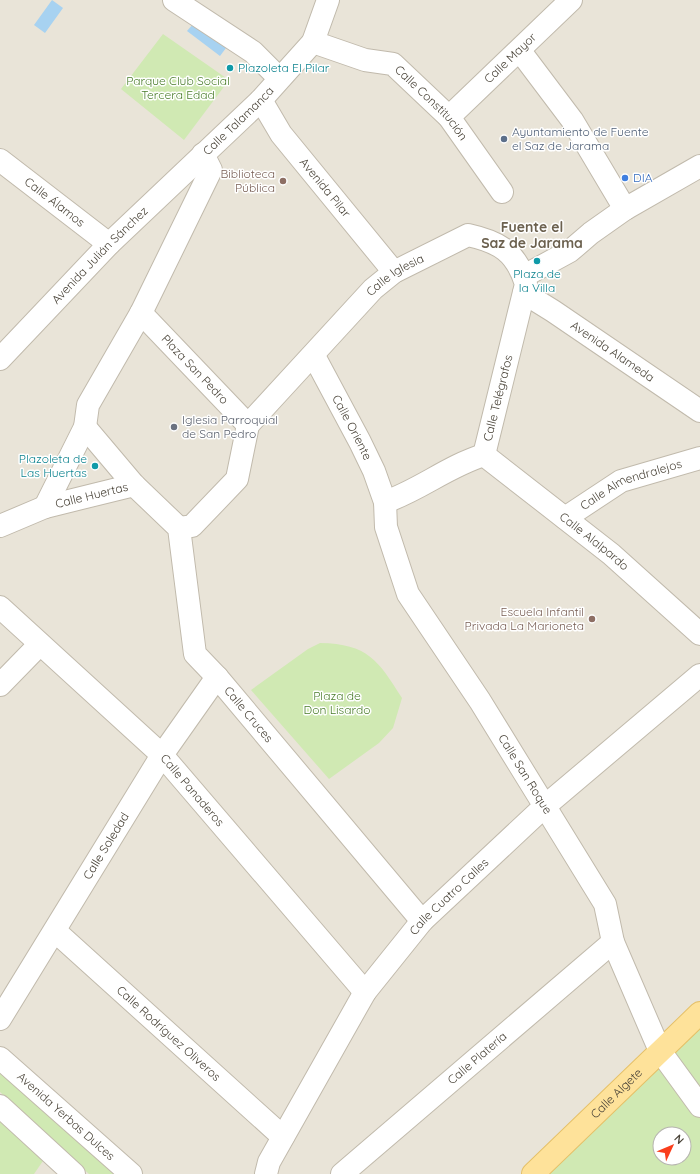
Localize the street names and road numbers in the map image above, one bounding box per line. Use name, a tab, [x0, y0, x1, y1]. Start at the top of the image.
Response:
street label: Calle Mayor	[481, 29, 539, 86]
street label: Calle Constitución	[392, 62, 471, 143]
street label: Calle Talamanca	[199, 83, 277, 158]
street label: Avenida Pilar	[297, 155, 354, 221]
street label: Calle Álamos	[22, 174, 88, 230]
street label: Avenida Julián Sánchez	[48, 203, 151, 307]
street label: Calle Iglesia	[363, 250, 426, 299]
street label: Avenida Alameda	[568, 317, 657, 385]
street label: Plaza San Pedro	[159, 331, 232, 407]
street label: Calle Telégrafos	[480, 353, 516, 443]
street label: Calle Oriente	[329, 392, 376, 463]
street label: Calle Almendralejos	[577, 456, 684, 513]
street label: Calle Huertas	[54, 479, 130, 511]
street label: Calle Alalpardo	[557, 509, 632, 573]
street label: Calle Cruces	[221, 683, 277, 746]
street label: Calle San Roque	[495, 731, 556, 817]
street label: Calle Panaderos	[158, 751, 228, 830]
street label: Calle Soledad	[80, 809, 132, 882]
street label: Calle Cuatro Calles	[406, 854, 492, 938]
street label: Calle Rodríguez Oliveros	[114, 982, 224, 1084]
street label: Calle Platería	[444, 1028, 510, 1087]
street label: Calle Algete	[587, 1065, 645, 1121]
street label: Avenida Yerbas Dulces	[14, 1069, 119, 1163]

